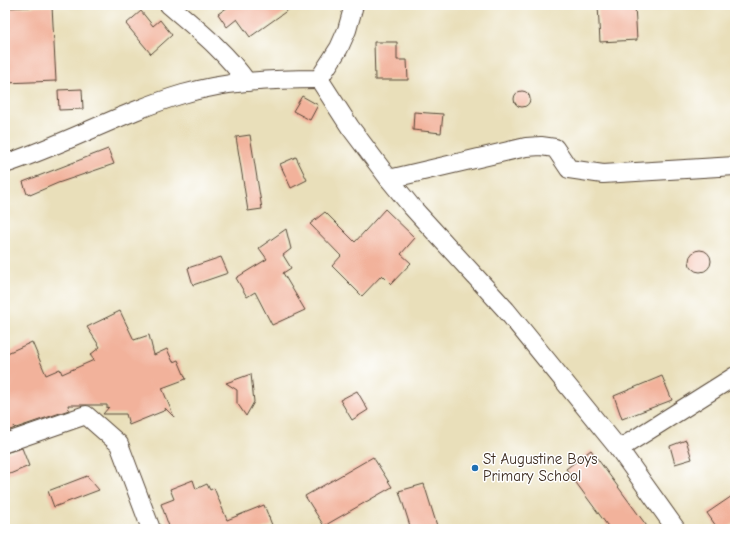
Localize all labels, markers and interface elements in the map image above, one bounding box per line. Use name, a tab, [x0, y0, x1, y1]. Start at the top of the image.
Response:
place label: St Augustine Boys Primary School	[483, 450, 597, 485]
marker: St Augustine Boys Primary School	[470, 463, 480, 473]

